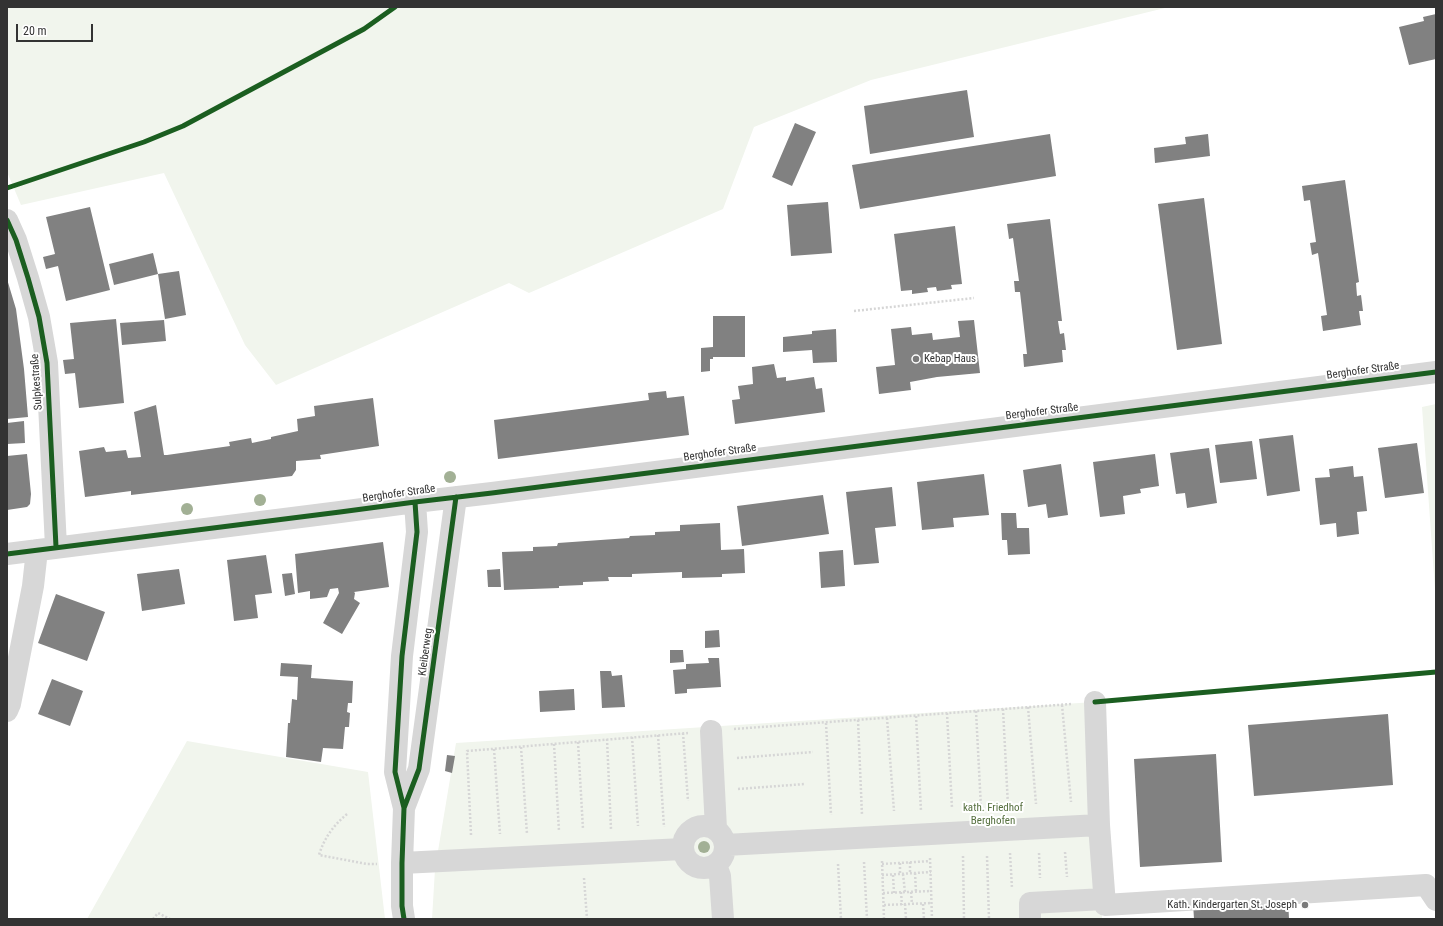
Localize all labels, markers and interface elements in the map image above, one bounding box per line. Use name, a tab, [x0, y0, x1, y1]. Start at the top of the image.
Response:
scale bar	[18, 16, 95, 42]
text: 20 m	[23, 24, 47, 38]
place label: Kebap Haus	[924, 352, 976, 366]
street label: Sulpkestraße	[28, 353, 46, 411]
marker: Kebap Haus	[911, 354, 921, 364]
street label: Berghofer Straße	[1326, 359, 1400, 383]
street label: Berghofer Straße	[1005, 401, 1079, 423]
street label: Berghofer Straße	[683, 441, 757, 465]
street label: Berghofer Straße	[362, 482, 436, 506]
street label: Kleiberweg	[416, 627, 436, 677]
park label: kath. Friedhof Berghofen	[963, 801, 1023, 827]
place label: Kath. Kindergarten St. Joseph	[1167, 898, 1297, 912]
marker: Kath. Kindergarten St. Joseph	[1300, 900, 1310, 910]

